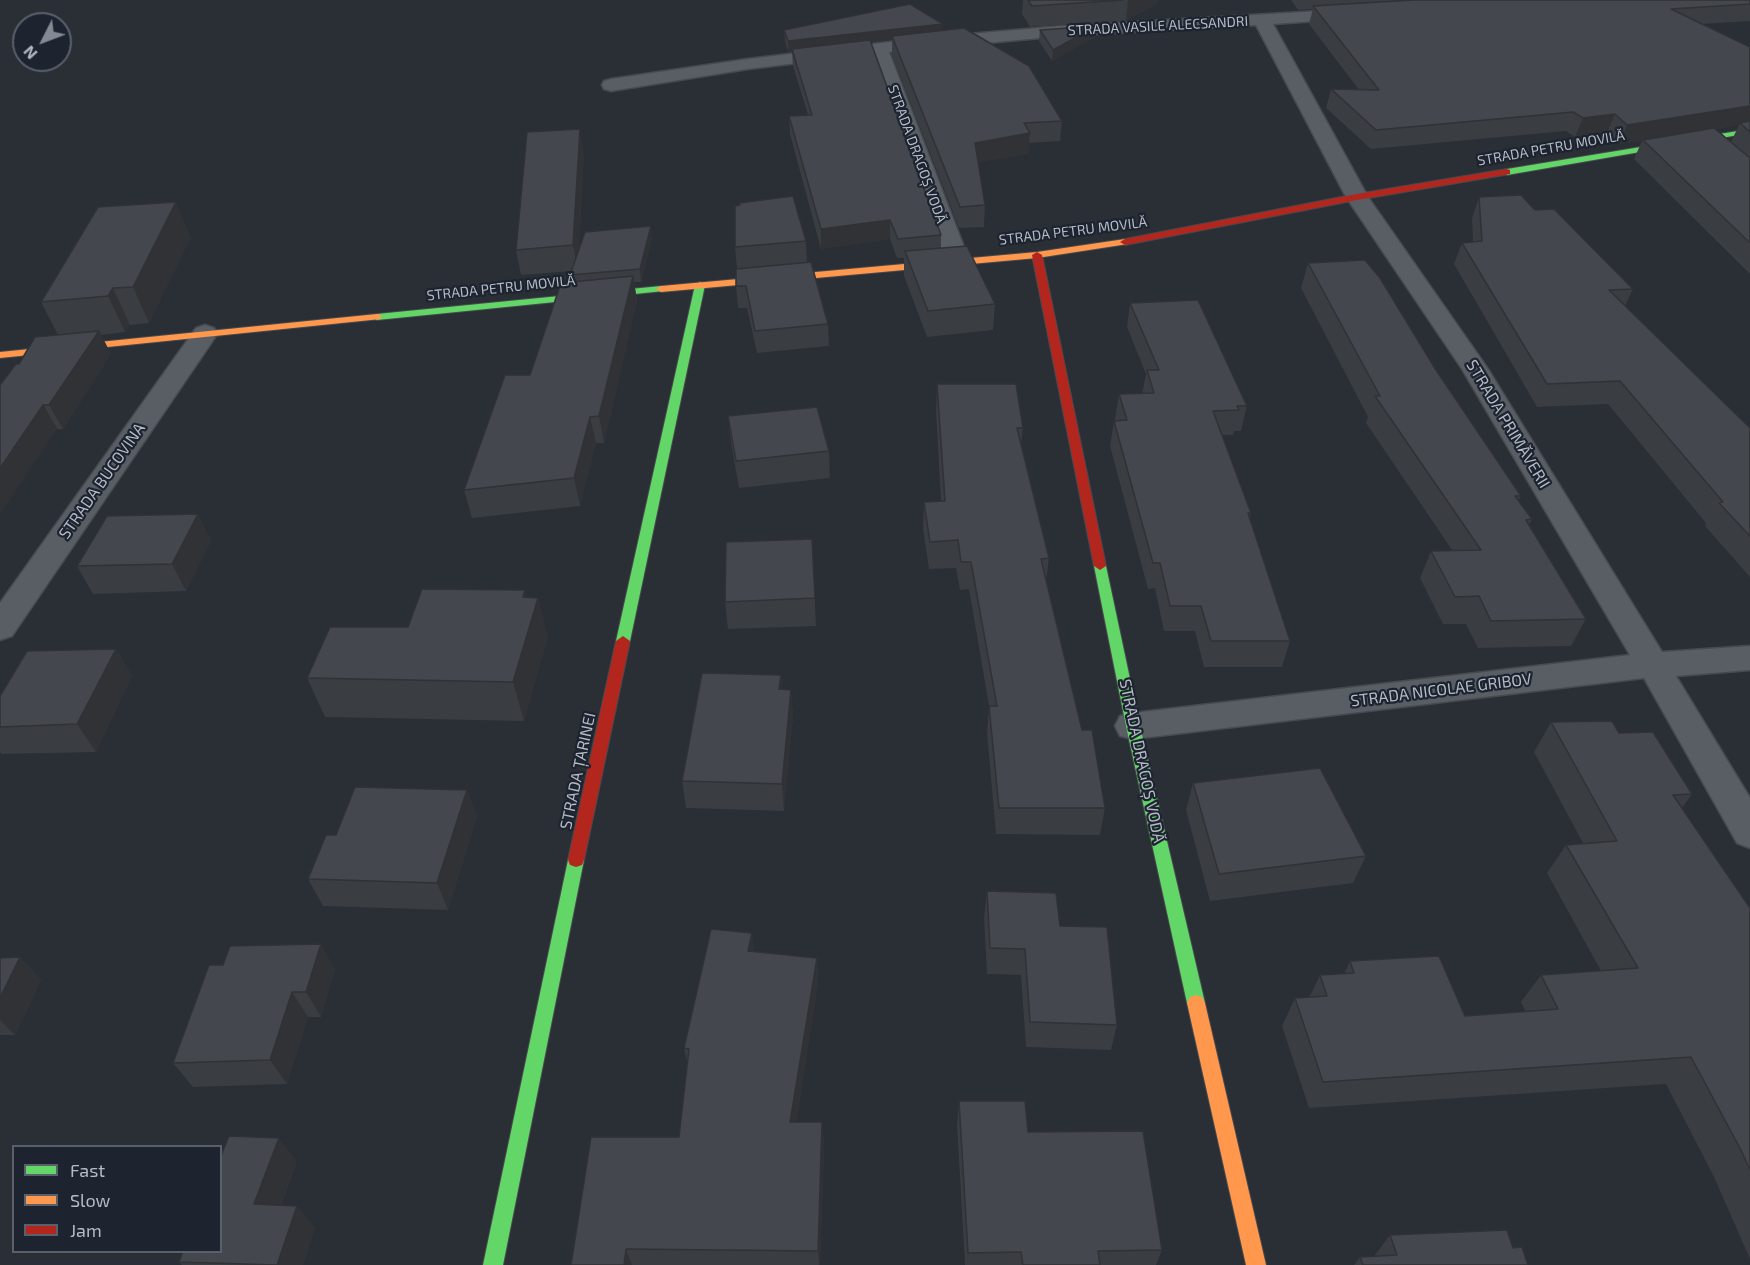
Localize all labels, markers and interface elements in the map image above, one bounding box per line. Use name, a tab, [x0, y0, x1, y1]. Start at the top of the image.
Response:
north arrow	[12, 12, 72, 72]
street label: STRADA VASILE ALECSANDRI	[1067, 13, 1249, 39]
text: N	[19, 42, 41, 64]
street label: STRADA DRAGOȘ VODĂ	[884, 83, 950, 225]
street label: STRADA PETRU MOVILĂ	[1476, 127, 1626, 169]
street label: STRADA PETRU MOVILĂ	[998, 214, 1148, 248]
street label: STRADA PETRU MOVILĂ	[426, 272, 576, 304]
street label: STRADA PRIMĂVERII	[1462, 356, 1554, 492]
street label: STRADA BUCOVINA	[55, 419, 149, 543]
street label: STRADA NICOLAE GRIBOV	[1349, 669, 1533, 711]
street label: STRADA DRAGOȘ VODĂ	[1115, 677, 1169, 845]
street label: STRADA ȚARINEI	[556, 711, 600, 831]
legend	[12, 1145, 222, 1253]
text: Fast	[70, 1159, 105, 1181]
text: Slow	[70, 1189, 110, 1211]
text: Jam	[70, 1219, 102, 1241]

